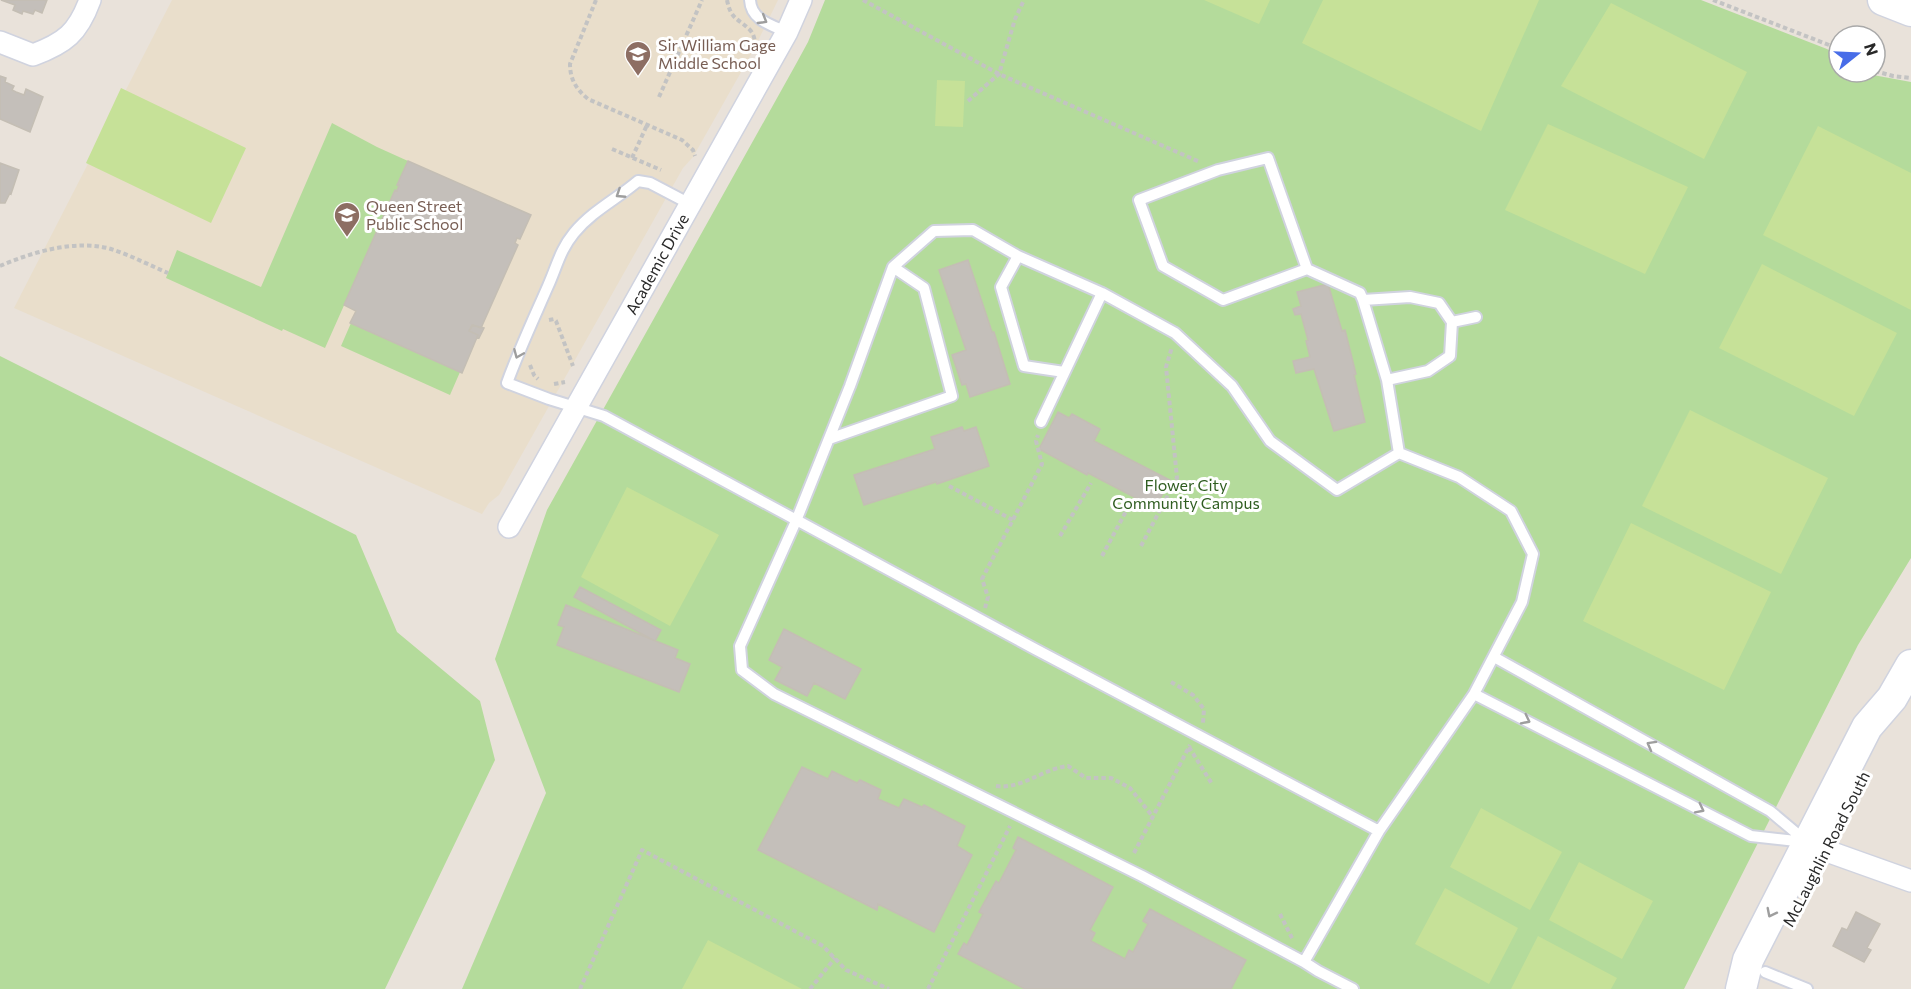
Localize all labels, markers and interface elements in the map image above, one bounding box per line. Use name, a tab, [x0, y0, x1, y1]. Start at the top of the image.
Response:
one-way arrow	[757, 13, 767, 24]
north arrow	[1827, 24, 1887, 84]
place label: Sir William Gage Middle School	[658, 35, 776, 72]
school or university icon: Sir William Gage Middle School	[623, 39, 653, 77]
text: N	[1861, 41, 1883, 58]
one-way arrow	[616, 187, 627, 198]
place label: Queen Street Public School	[366, 196, 463, 233]
school or university icon: Queen Street Public School	[332, 200, 362, 238]
street label: Academic Drive	[621, 210, 692, 317]
one-way arrow	[513, 348, 525, 359]
park label: Flower City Community Campus	[1112, 475, 1260, 512]
one-way arrow	[1520, 713, 1531, 725]
one-way arrow	[1647, 741, 1657, 752]
street label: McLaughlin Road South	[1778, 768, 1873, 930]
one-way arrow	[1693, 802, 1704, 814]
one-way arrow	[1767, 907, 1779, 918]

